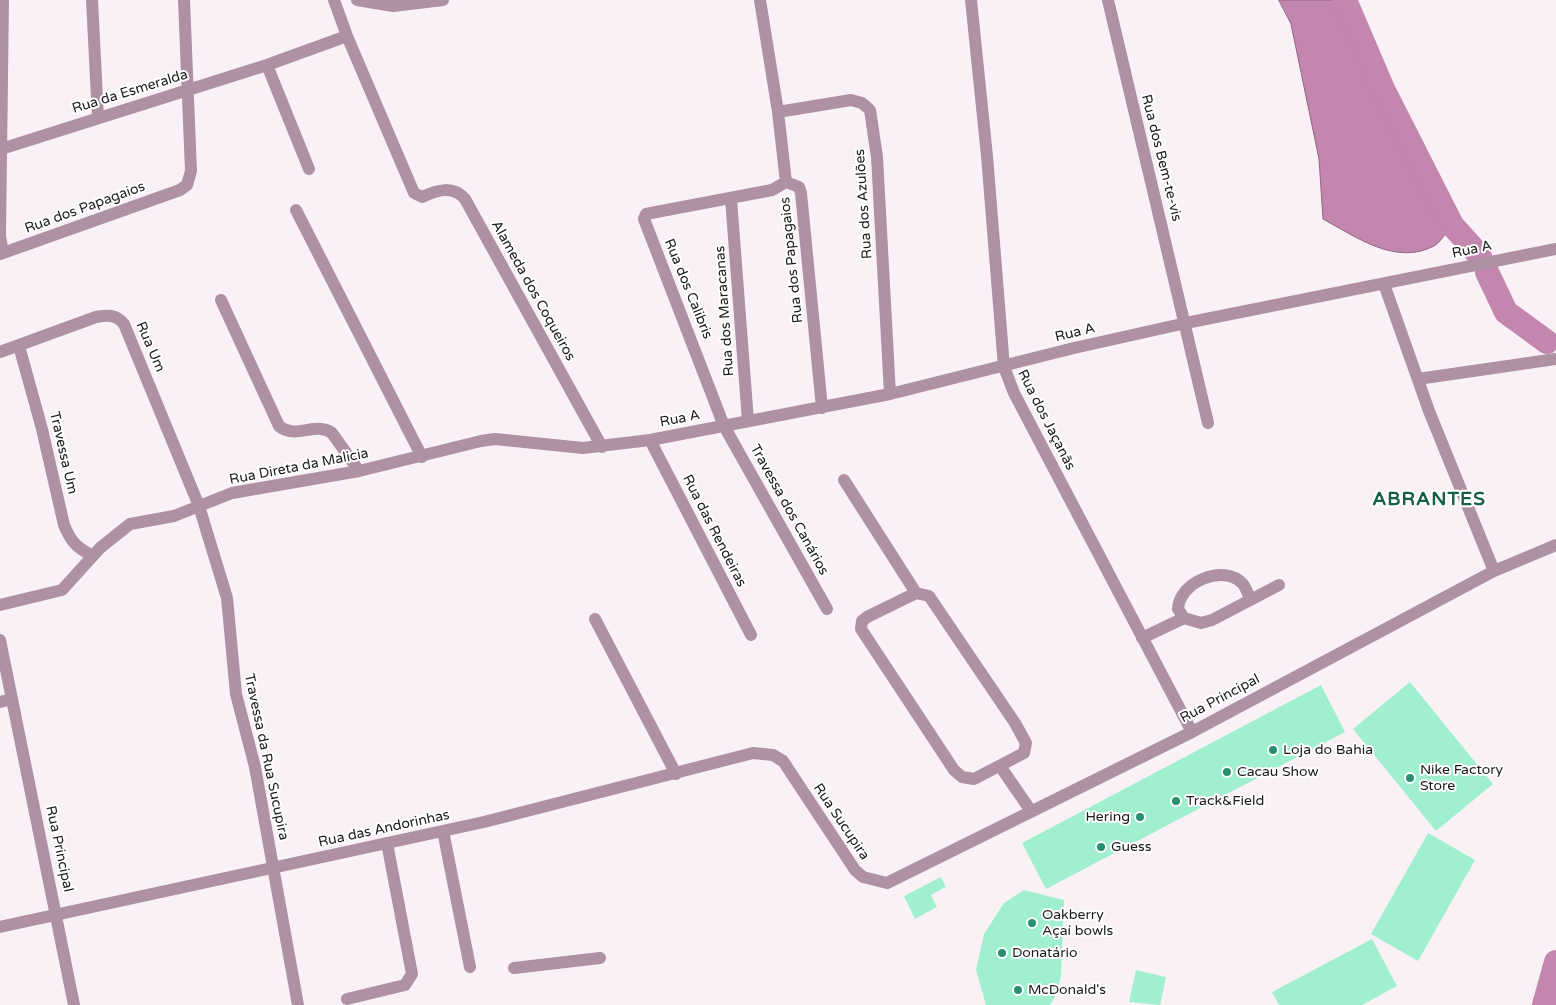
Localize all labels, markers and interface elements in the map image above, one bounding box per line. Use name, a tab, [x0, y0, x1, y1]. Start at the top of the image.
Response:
street label: Rua da Esmeralda	[70, 66, 190, 118]
street label: Rua dos Bem-te-vis	[1137, 93, 1185, 223]
street label: Rua dos Azulões	[852, 148, 876, 260]
street label: Rua dos Papagaios	[23, 178, 147, 238]
street label: Rua dos Papagaios	[777, 196, 807, 324]
street label: Alameda dos Coqueiros	[487, 218, 579, 364]
street label: Rua dos Calibris	[660, 236, 716, 342]
street label: Rua A	[1450, 238, 1494, 262]
street label: Rua dos Maracanas	[712, 245, 738, 377]
street label: Rua Um	[132, 319, 168, 375]
street label: Rua A	[1053, 320, 1097, 346]
street label: Rua dos Jaçanãs	[1013, 367, 1079, 473]
street label: Rua A	[659, 407, 701, 431]
street label: Travessa Um	[45, 410, 81, 496]
street label: Travessa dos Canários	[746, 442, 832, 578]
street label: Rua Direta da Malicia	[228, 445, 370, 489]
street label: Rua das Rendeiras	[678, 472, 750, 590]
district label: ABRANTES	[1371, 489, 1487, 511]
street label: Rua Principal	[1177, 671, 1263, 727]
street label: Travessa da Rua Sucupira	[240, 672, 292, 842]
place label: Loja do Bahia	[1283, 742, 1373, 758]
marker: Loja do Bahia	[1267, 744, 1279, 756]
place label: Nike Factory Store	[1420, 762, 1503, 794]
place label: Cacau Show	[1237, 764, 1319, 780]
marker: Cacau Show	[1221, 766, 1233, 778]
marker: Nike Factory Store	[1404, 772, 1416, 784]
street label: Rua Sucupira	[809, 781, 873, 863]
place label: Track&Field	[1186, 793, 1264, 809]
marker: Track&Field	[1170, 795, 1182, 807]
street label: Rua Principal	[42, 804, 76, 894]
street label: Rua das Andorinhas	[317, 807, 451, 851]
place label: Hering	[1085, 809, 1130, 825]
marker: Hering	[1134, 811, 1146, 823]
place label: Guess	[1111, 839, 1151, 855]
marker: Guess	[1095, 841, 1107, 853]
place label: Oakberry Açaí bowls	[1042, 907, 1113, 940]
marker: Oakberry Açaí bowls	[1026, 917, 1038, 929]
place label: Donatário	[1012, 945, 1078, 961]
marker: Donatário	[996, 947, 1008, 959]
place label: McDonald's	[1028, 982, 1106, 998]
marker: McDonald's	[1012, 984, 1024, 996]

